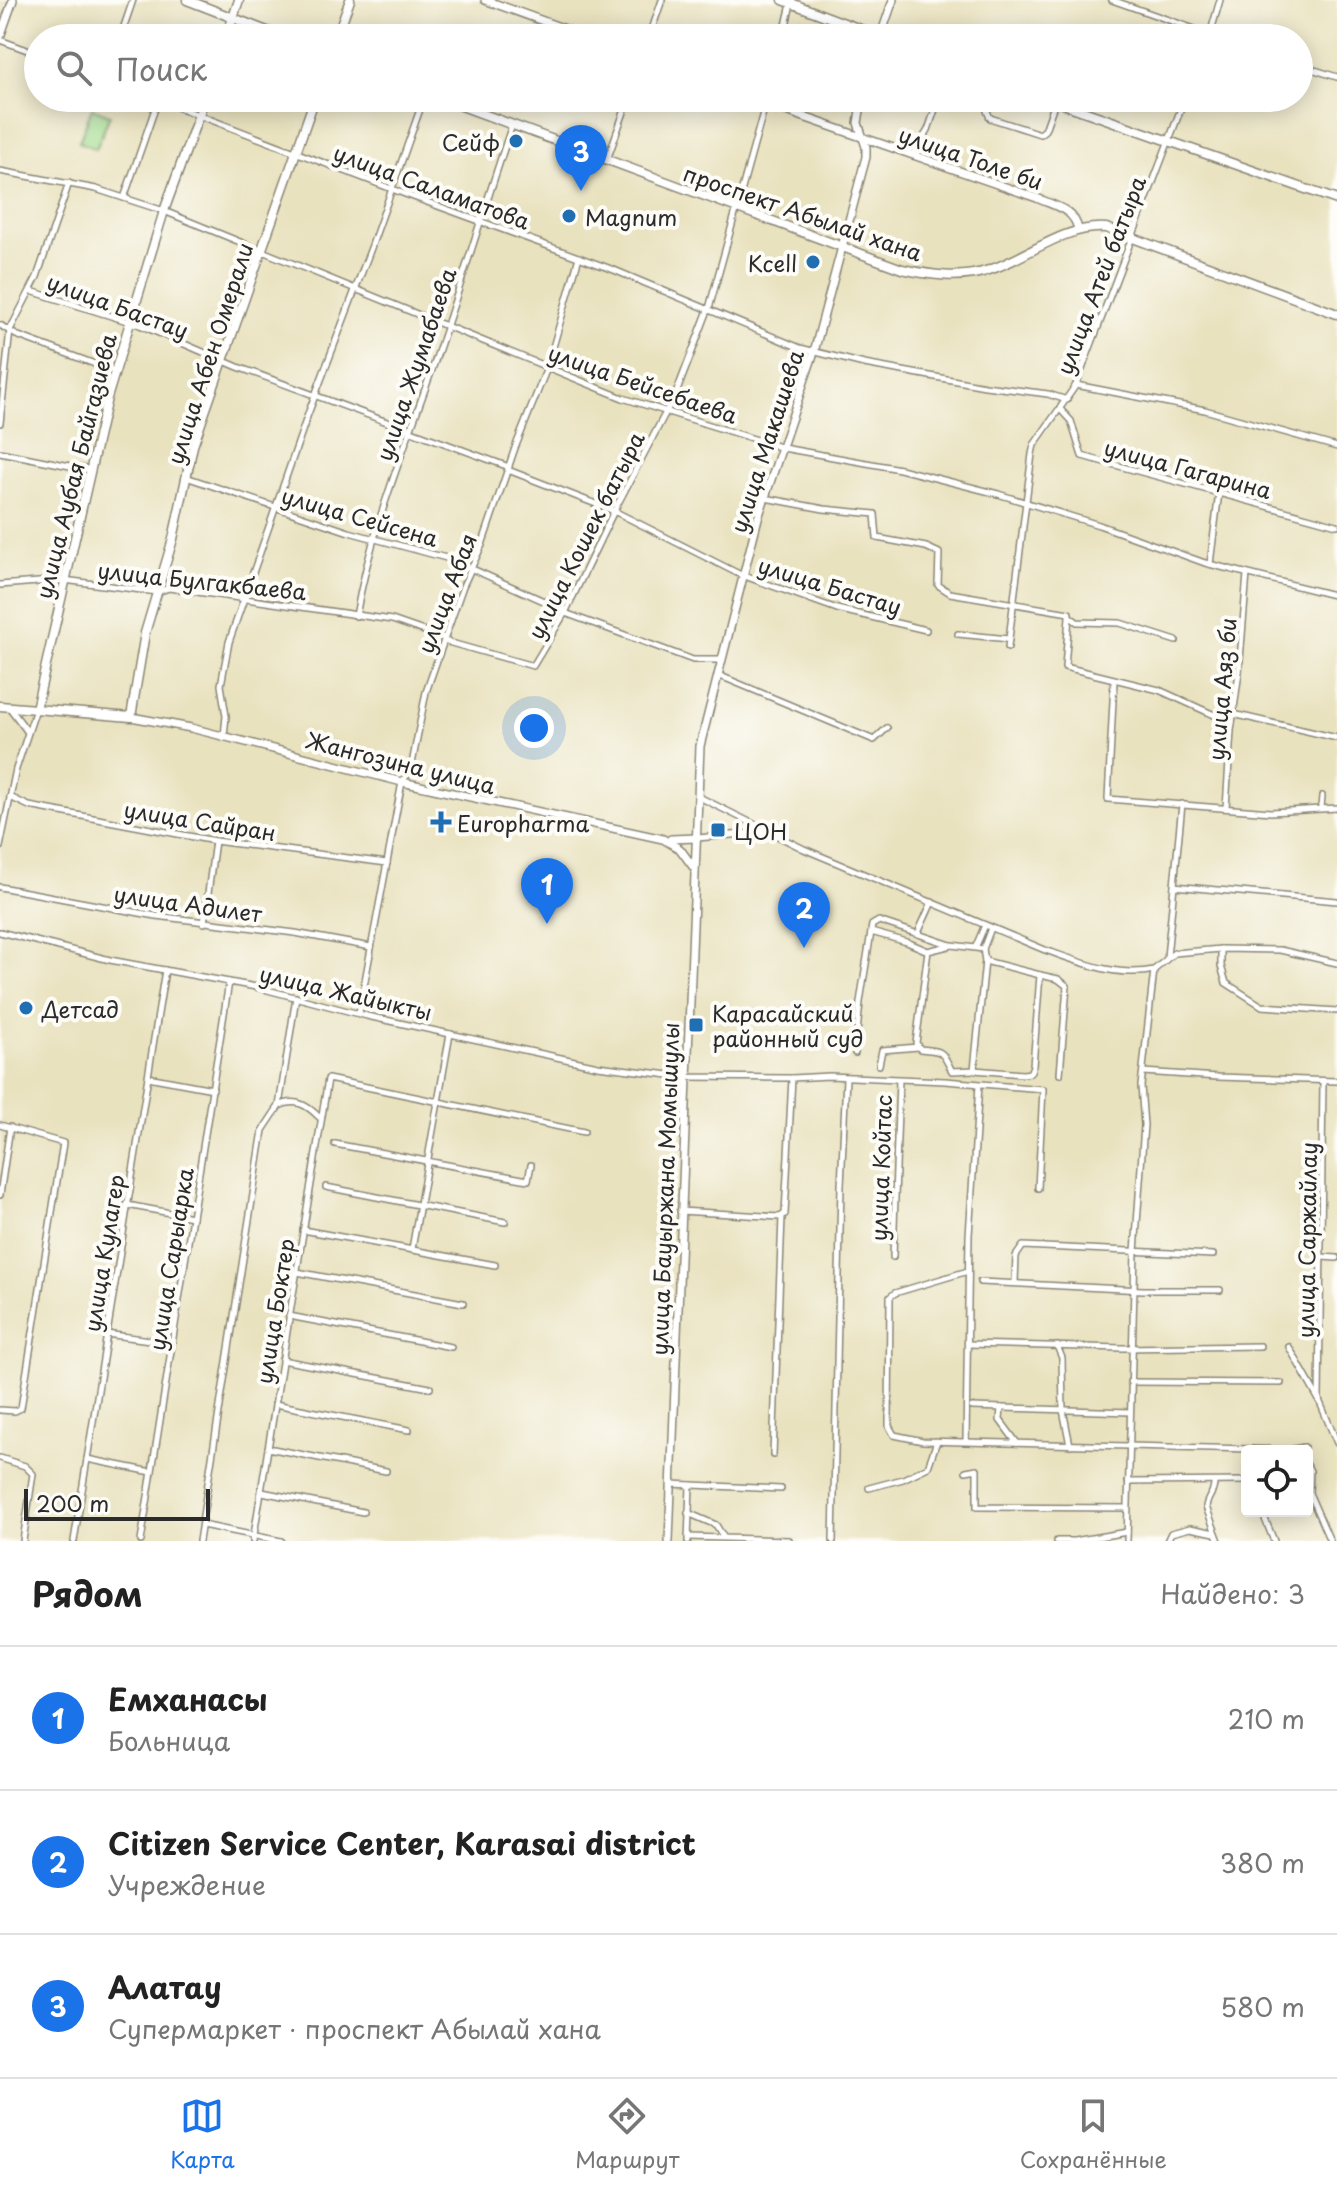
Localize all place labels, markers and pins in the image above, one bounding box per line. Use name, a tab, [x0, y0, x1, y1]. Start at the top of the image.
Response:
place label: Сейф	[442, 125, 500, 158]
pin: 3	[555, 125, 607, 191]
marker: Сейф	[507, 132, 525, 150]
place label: Magnum	[585, 200, 677, 233]
marker: Magnum	[560, 207, 578, 225]
place label: Kcell	[748, 246, 797, 279]
marker: Kcell	[804, 253, 822, 271]
place label: Europharma	[457, 806, 589, 839]
marker: Europharma	[432, 813, 450, 831]
place label: ЦОН	[734, 814, 787, 847]
marker: ЦОН	[709, 821, 727, 839]
pin: 1	[521, 858, 573, 924]
pin: 2	[778, 882, 830, 948]
place label: Детсад	[41, 992, 119, 1025]
place label: Карасайский районный суд	[712, 996, 864, 1054]
marker: Детсад	[17, 999, 35, 1017]
marker: Карасайский районный суд	[687, 1016, 705, 1034]

